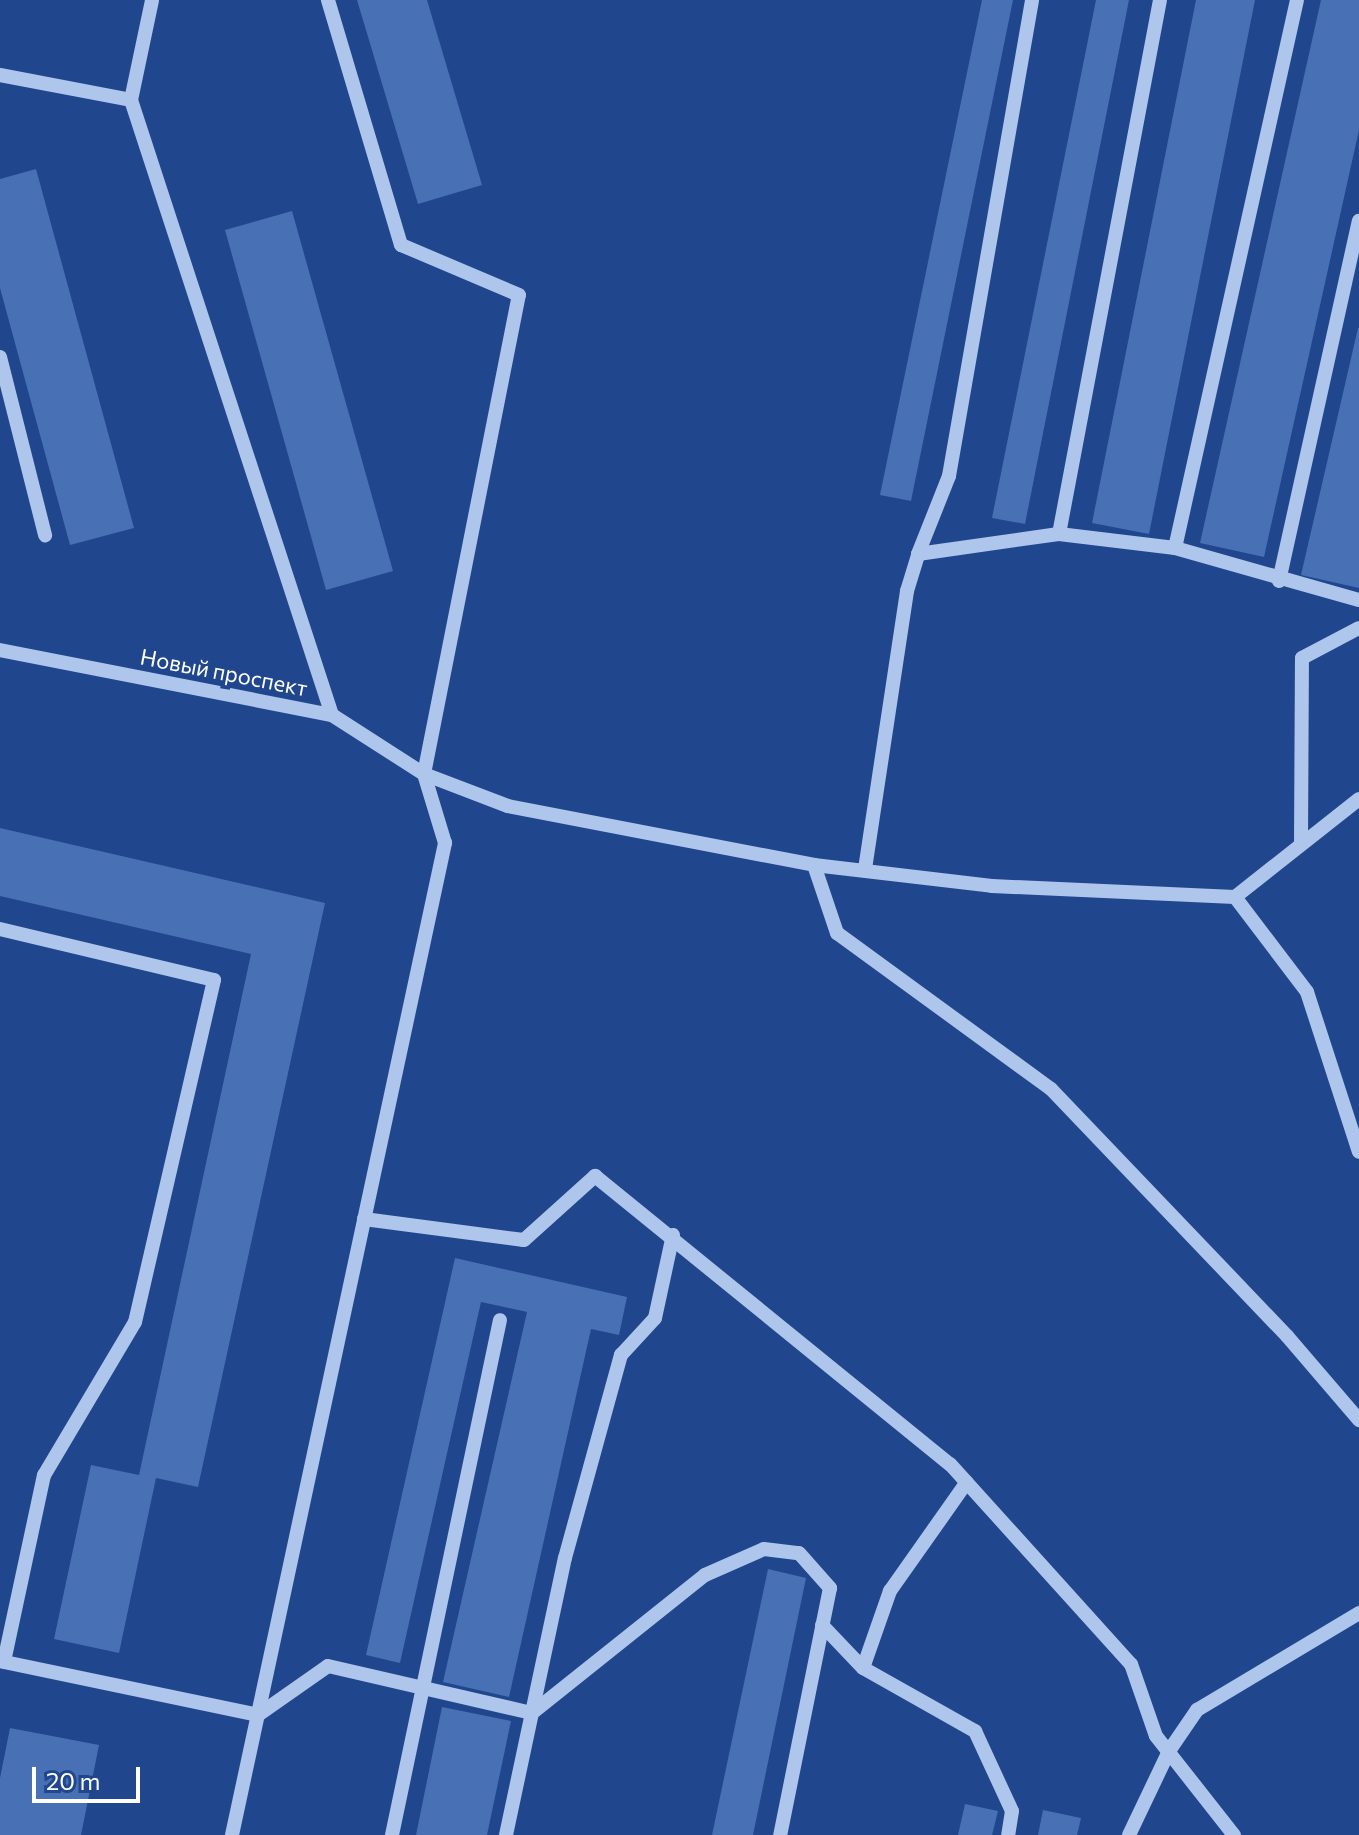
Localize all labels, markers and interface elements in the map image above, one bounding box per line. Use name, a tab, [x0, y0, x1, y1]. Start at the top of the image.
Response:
street label: Новый проспект	[138, 643, 310, 701]
scale bar	[36, 1751, 144, 1801]
text: 20 m	[46, 1766, 100, 1795]

